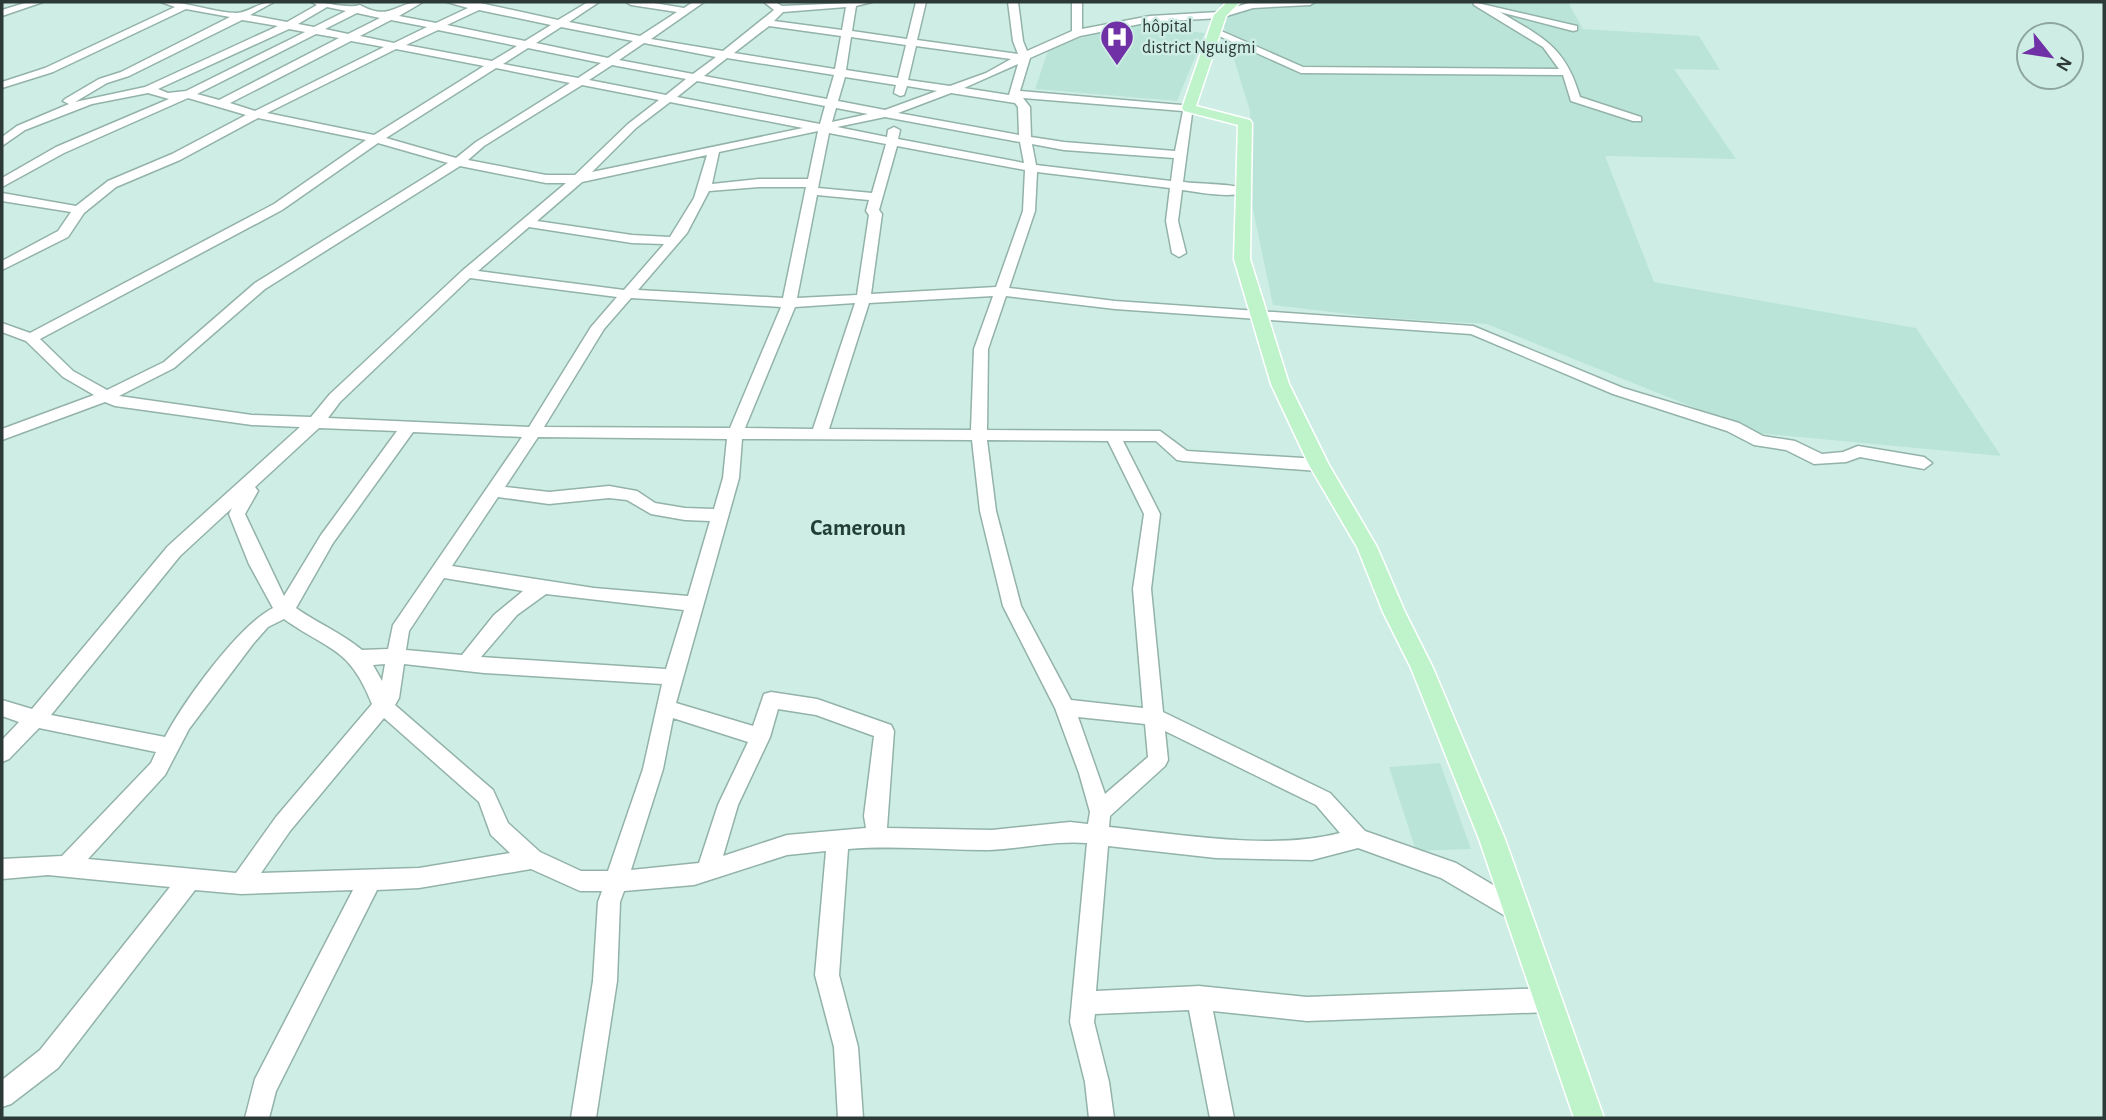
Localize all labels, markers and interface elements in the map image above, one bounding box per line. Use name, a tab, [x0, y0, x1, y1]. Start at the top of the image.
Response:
hospital icon: hôpital district Nguigmi	[1098, 18, 1136, 67]
place label: hôpital district Nguigmi	[1142, 18, 1256, 57]
north arrow	[2015, 21, 2085, 91]
text: N	[2052, 53, 2075, 74]
district label: Cameroun	[810, 517, 906, 540]

